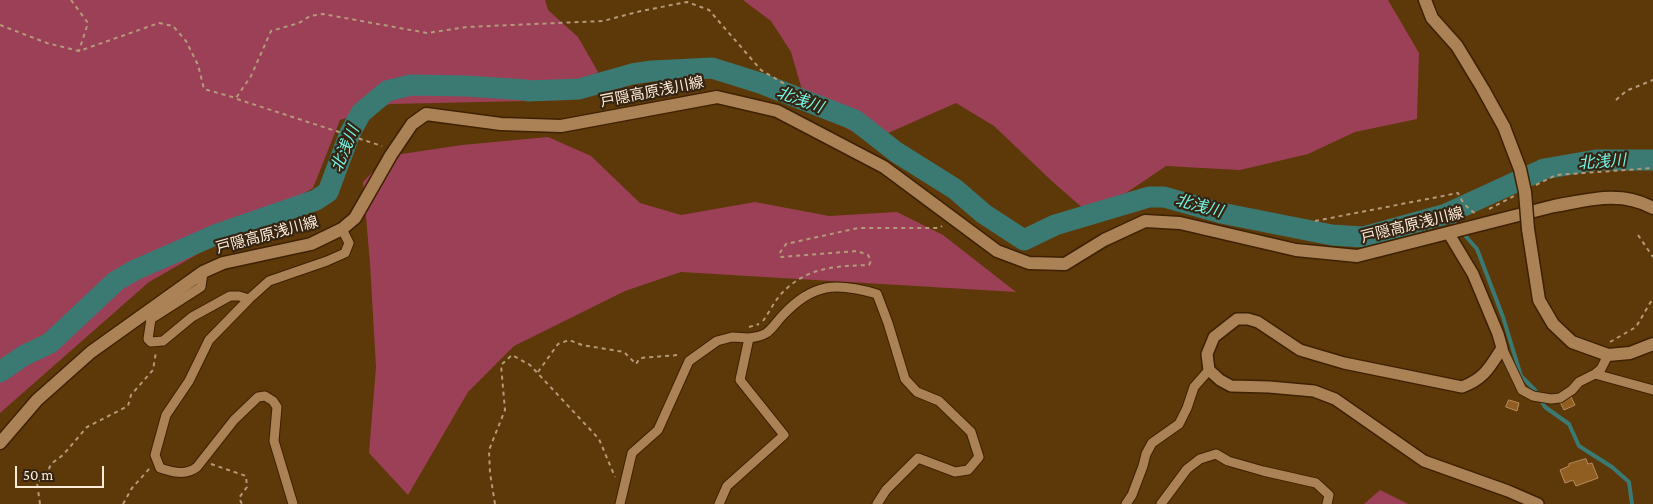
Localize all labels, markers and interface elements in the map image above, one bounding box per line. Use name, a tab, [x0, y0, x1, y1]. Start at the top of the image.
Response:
street label: 戸隠高原浅川線	[599, 73, 705, 111]
water label: 北浅川	[774, 83, 826, 117]
water label: 北浅川	[327, 123, 363, 175]
water label: 北浅川	[1577, 151, 1627, 173]
water label: 北浅川	[1173, 191, 1225, 221]
street label: 戸隠高原浅川線	[1359, 204, 1465, 246]
street label: 戸隠高原浅川線	[214, 213, 320, 257]
scale bar	[18, 456, 106, 488]
text: 50 m	[23, 467, 53, 483]

